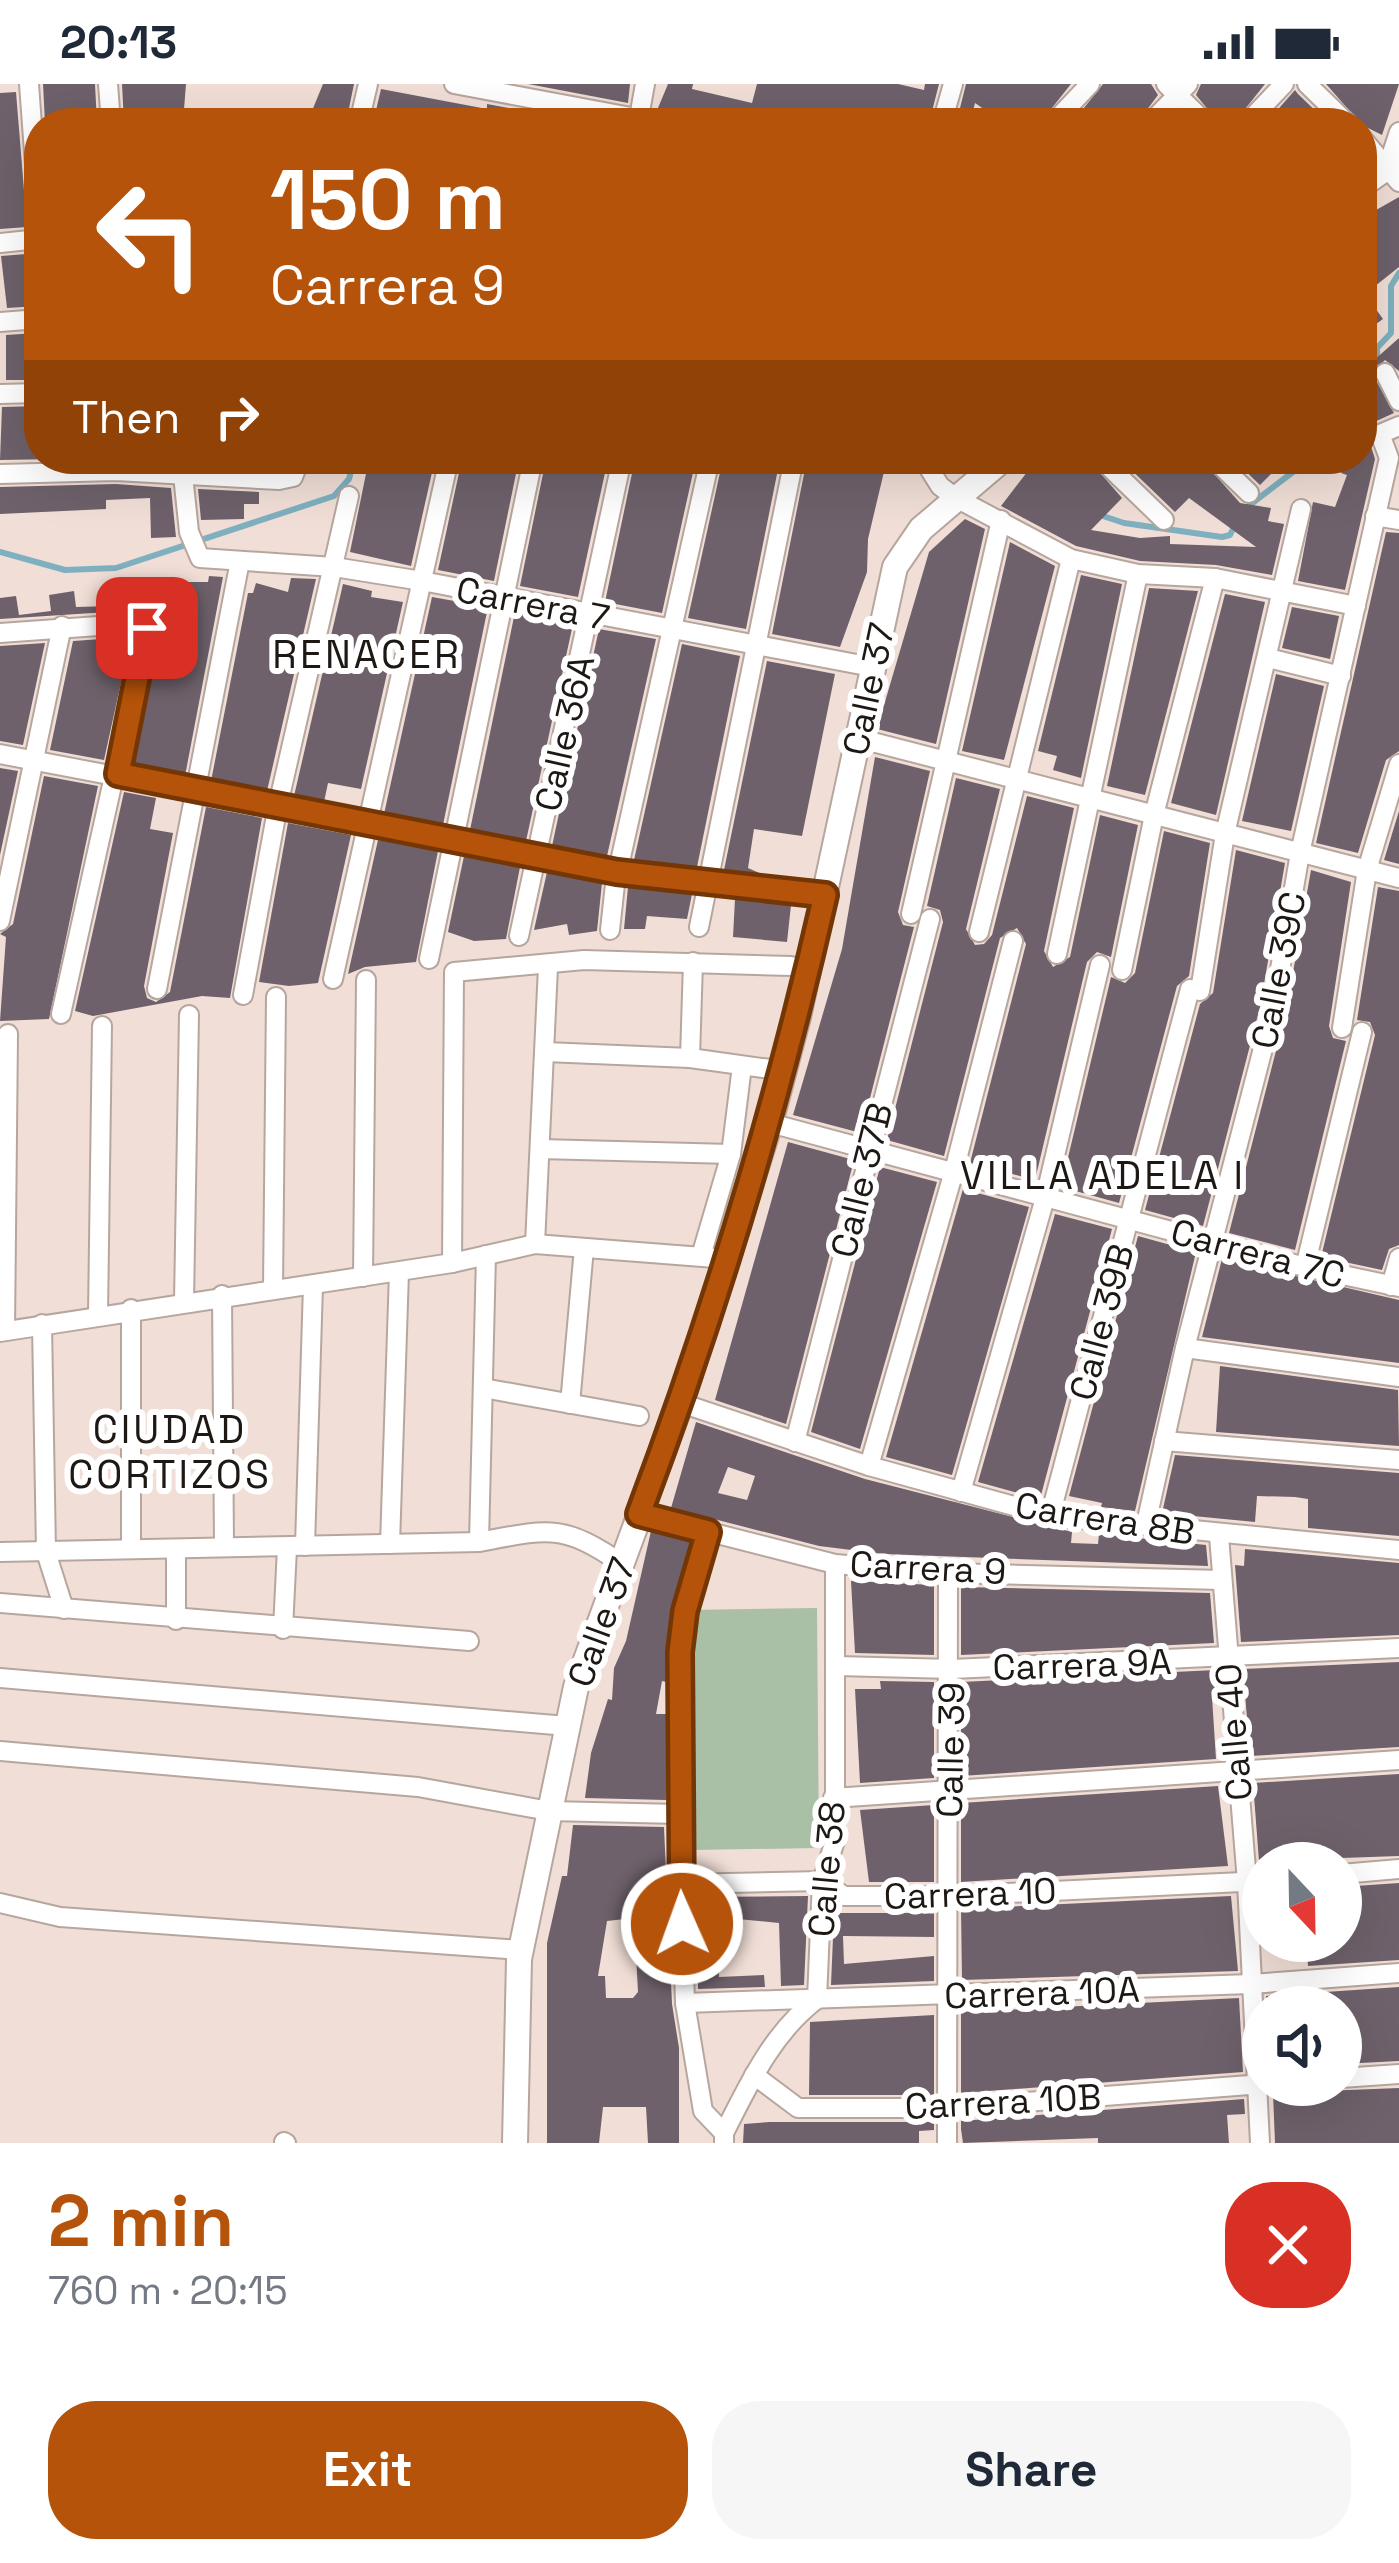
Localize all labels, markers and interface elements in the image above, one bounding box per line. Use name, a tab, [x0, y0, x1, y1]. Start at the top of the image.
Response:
text: 20:13	[60, 14, 177, 71]
text: 150 m	[270, 146, 506, 254]
icon: left	[72, 156, 228, 312]
text: Carrera 9	[270, 251, 505, 320]
icon: right	[204, 384, 270, 450]
text: Then	[72, 389, 180, 446]
street label: Carrera 7	[452, 567, 613, 641]
pin	[96, 577, 198, 679]
icon: arrive	[114, 595, 180, 661]
street label: Calle 37	[833, 619, 905, 760]
district label: RENACER	[272, 630, 462, 679]
street label: Calle 36A	[525, 651, 605, 816]
street label: Calle 39C	[1241, 888, 1317, 1053]
street label: Calle 37B	[821, 1098, 903, 1262]
district label: VILLA ADELA I	[960, 1151, 1246, 1200]
street label: Carrera 7C	[1166, 1209, 1350, 1299]
street label: Calle 39B	[1059, 1239, 1145, 1405]
district label: CIUDAD CORTIZOS	[68, 1405, 272, 1499]
street label: Carrera 8B	[1012, 1482, 1198, 1556]
street label: Carrera 9	[849, 1541, 1007, 1595]
street label: Calle 37	[557, 1551, 646, 1693]
street label: Carrera 9A	[992, 1639, 1172, 1691]
street label: Calle 40	[1205, 1661, 1263, 1802]
street label: Calle 39	[927, 1682, 975, 1818]
street label: Calle 38	[798, 1799, 856, 1939]
north arrow	[1242, 1842, 1362, 1962]
map controls	[1242, 1842, 1362, 2106]
position arrow	[619, 1861, 745, 1987]
street label: Carrera 10	[883, 1868, 1057, 1920]
street label: Carrera 10A	[944, 1967, 1140, 2019]
button: sound	[1242, 1986, 1362, 2106]
street label: Carrera 10B	[904, 2074, 1102, 2130]
text: 2 min	[48, 2175, 234, 2267]
button: close	[1225, 2182, 1351, 2308]
text: 760 m · 20:15	[48, 2266, 288, 2315]
button: Exit	[48, 2401, 688, 2539]
button: Share	[712, 2401, 1351, 2539]

